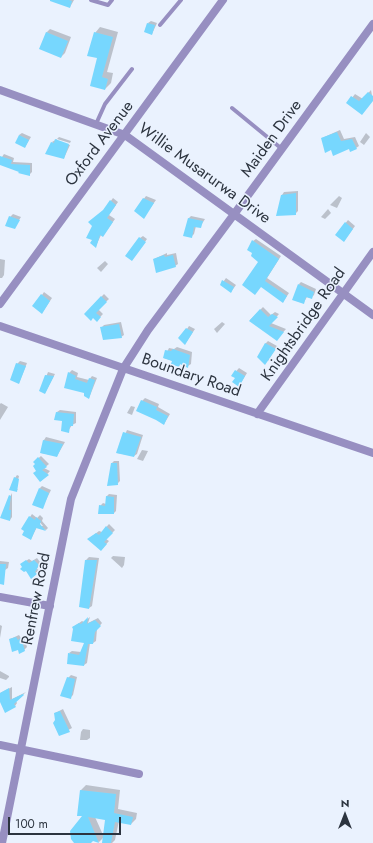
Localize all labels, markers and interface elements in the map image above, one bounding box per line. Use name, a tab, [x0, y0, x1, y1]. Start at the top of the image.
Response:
street label: Maiden Drive	[238, 97, 306, 181]
street label: Oxford Avenue	[62, 98, 138, 190]
street label: Willie Musarurwa Drive	[134, 120, 274, 228]
street label: Knightsbridge Road	[258, 265, 350, 385]
street label: Boundary Road	[139, 350, 243, 402]
street label: Renfrew Road	[19, 551, 55, 647]
north arrow	[325, 795, 365, 835]
text: N	[341, 795, 349, 811]
scale bar	[10, 809, 123, 835]
text: 100 m	[15, 815, 48, 833]

